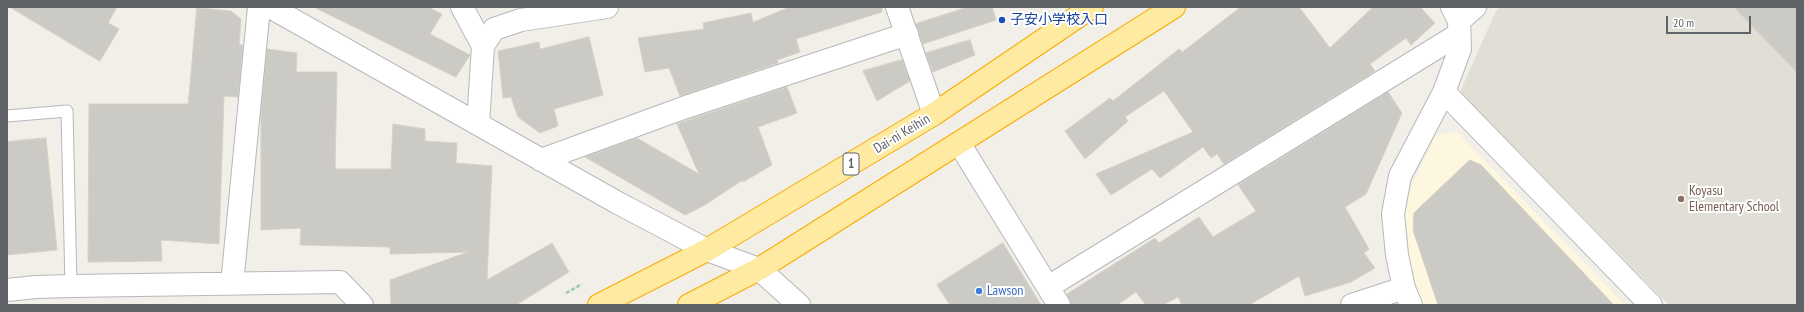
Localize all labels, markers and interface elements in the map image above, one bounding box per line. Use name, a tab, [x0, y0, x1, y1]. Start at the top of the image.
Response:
scale bar	[1668, 8, 1753, 34]
place label: 子安小学校入口	[1010, 12, 1108, 28]
marker: 子安小学校入口	[997, 15, 1007, 25]
text: 20 m	[1673, 15, 1694, 30]
street label: Dai-ni Keihin	[871, 111, 933, 157]
road number: 1	[843, 153, 859, 175]
place label: Koyasu Elementary School	[1689, 183, 1779, 216]
marker: Koyasu Elementary School	[1676, 194, 1686, 204]
place label: Lawson	[987, 283, 1023, 299]
marker: Lawson	[974, 286, 984, 296]

